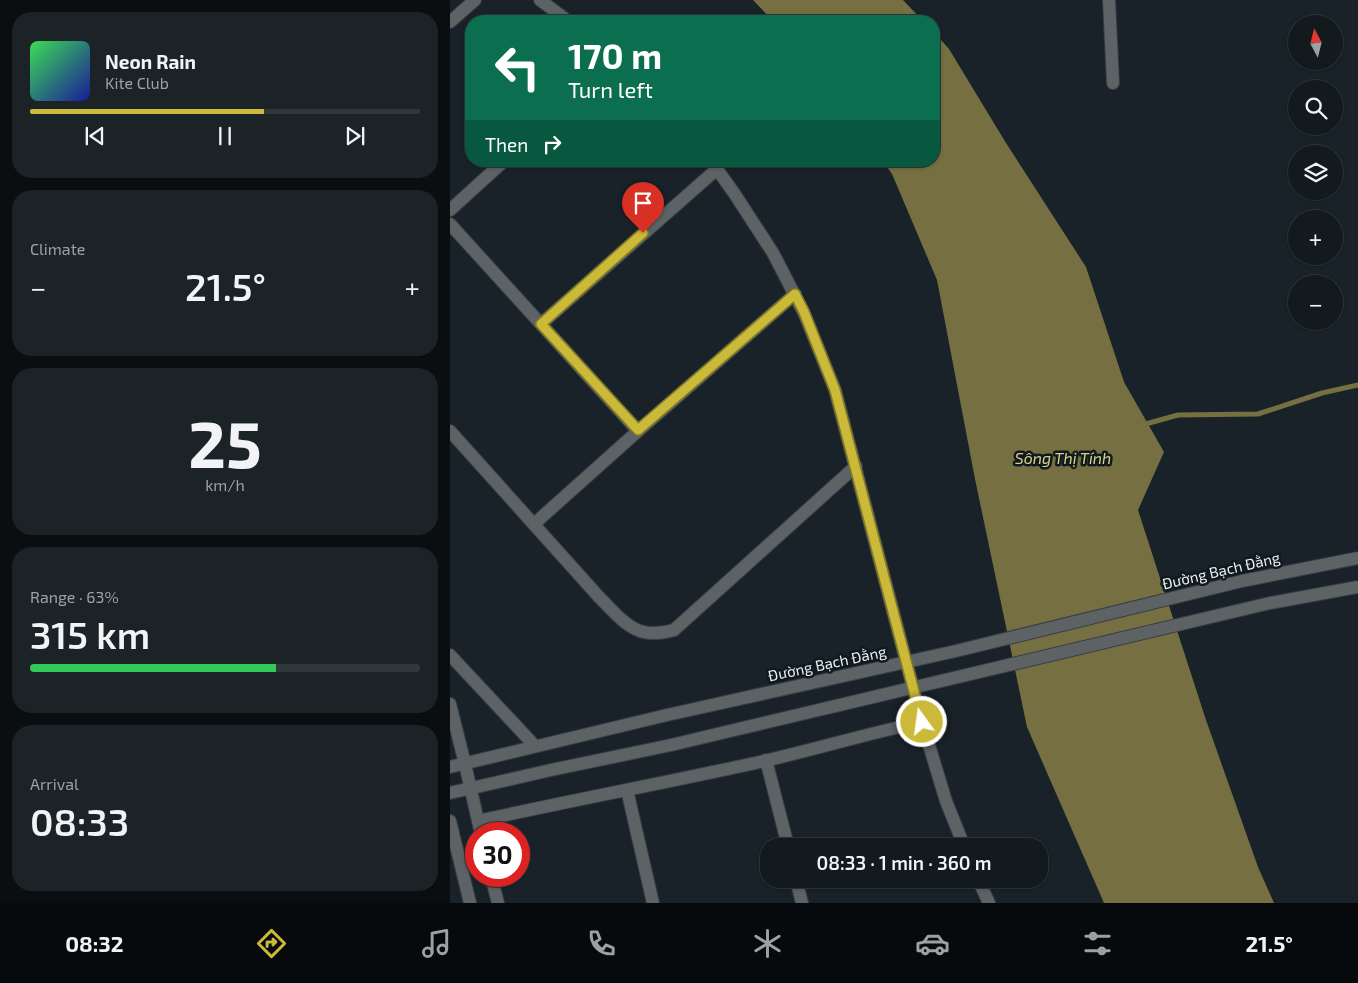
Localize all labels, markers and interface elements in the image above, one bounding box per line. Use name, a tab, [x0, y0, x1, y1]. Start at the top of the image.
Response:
north arrow	[1288, 15, 1342, 70]
map controls	[1288, 15, 1343, 330]
text: 170 m	[568, 34, 662, 76]
icon: left	[485, 35, 550, 100]
text: Neon Rain	[105, 50, 196, 73]
text: Kite Club	[105, 73, 169, 92]
text: Turn left	[568, 76, 653, 102]
button: search	[1288, 80, 1343, 135]
icon: previous	[81, 122, 109, 150]
icon: pause	[211, 122, 239, 150]
icon: next	[341, 122, 369, 150]
icon: right	[538, 130, 566, 158]
text: Then	[485, 133, 528, 156]
button: layers	[1288, 145, 1343, 200]
pin	[622, 182, 664, 233]
icon: arrive	[629, 189, 657, 217]
button: +	[1288, 210, 1343, 265]
text: Climate	[30, 239, 85, 258]
text: 21.5°	[185, 263, 266, 309]
text: −	[30, 270, 46, 304]
text: +	[405, 270, 420, 304]
button: −	[1288, 275, 1343, 330]
text: 25	[188, 403, 262, 481]
water label: Sông Thị Tính	[1015, 448, 1111, 467]
text: km/h	[205, 475, 245, 494]
street label: Đường Bạch Đằng	[1160, 548, 1282, 592]
text: Range · 63%	[30, 587, 119, 606]
text: 315 km	[30, 611, 150, 657]
street label: Đường Bạch Đằng	[766, 642, 888, 684]
position arrow	[895, 695, 947, 747]
text: Arrival	[30, 774, 79, 793]
text: 08:33	[30, 798, 129, 844]
speed limit sign: 30	[465, 822, 530, 887]
text: 08:33 · 1 min · 360 m	[817, 851, 991, 874]
icon: directions	[254, 926, 289, 961]
icon: music	[419, 926, 454, 961]
icon: phone	[584, 926, 619, 961]
icon: climate	[750, 926, 785, 961]
icon: car	[915, 926, 950, 961]
icon: filters	[1080, 926, 1115, 961]
text: 08:32	[65, 930, 124, 956]
text: 21.5°	[1245, 930, 1293, 956]

